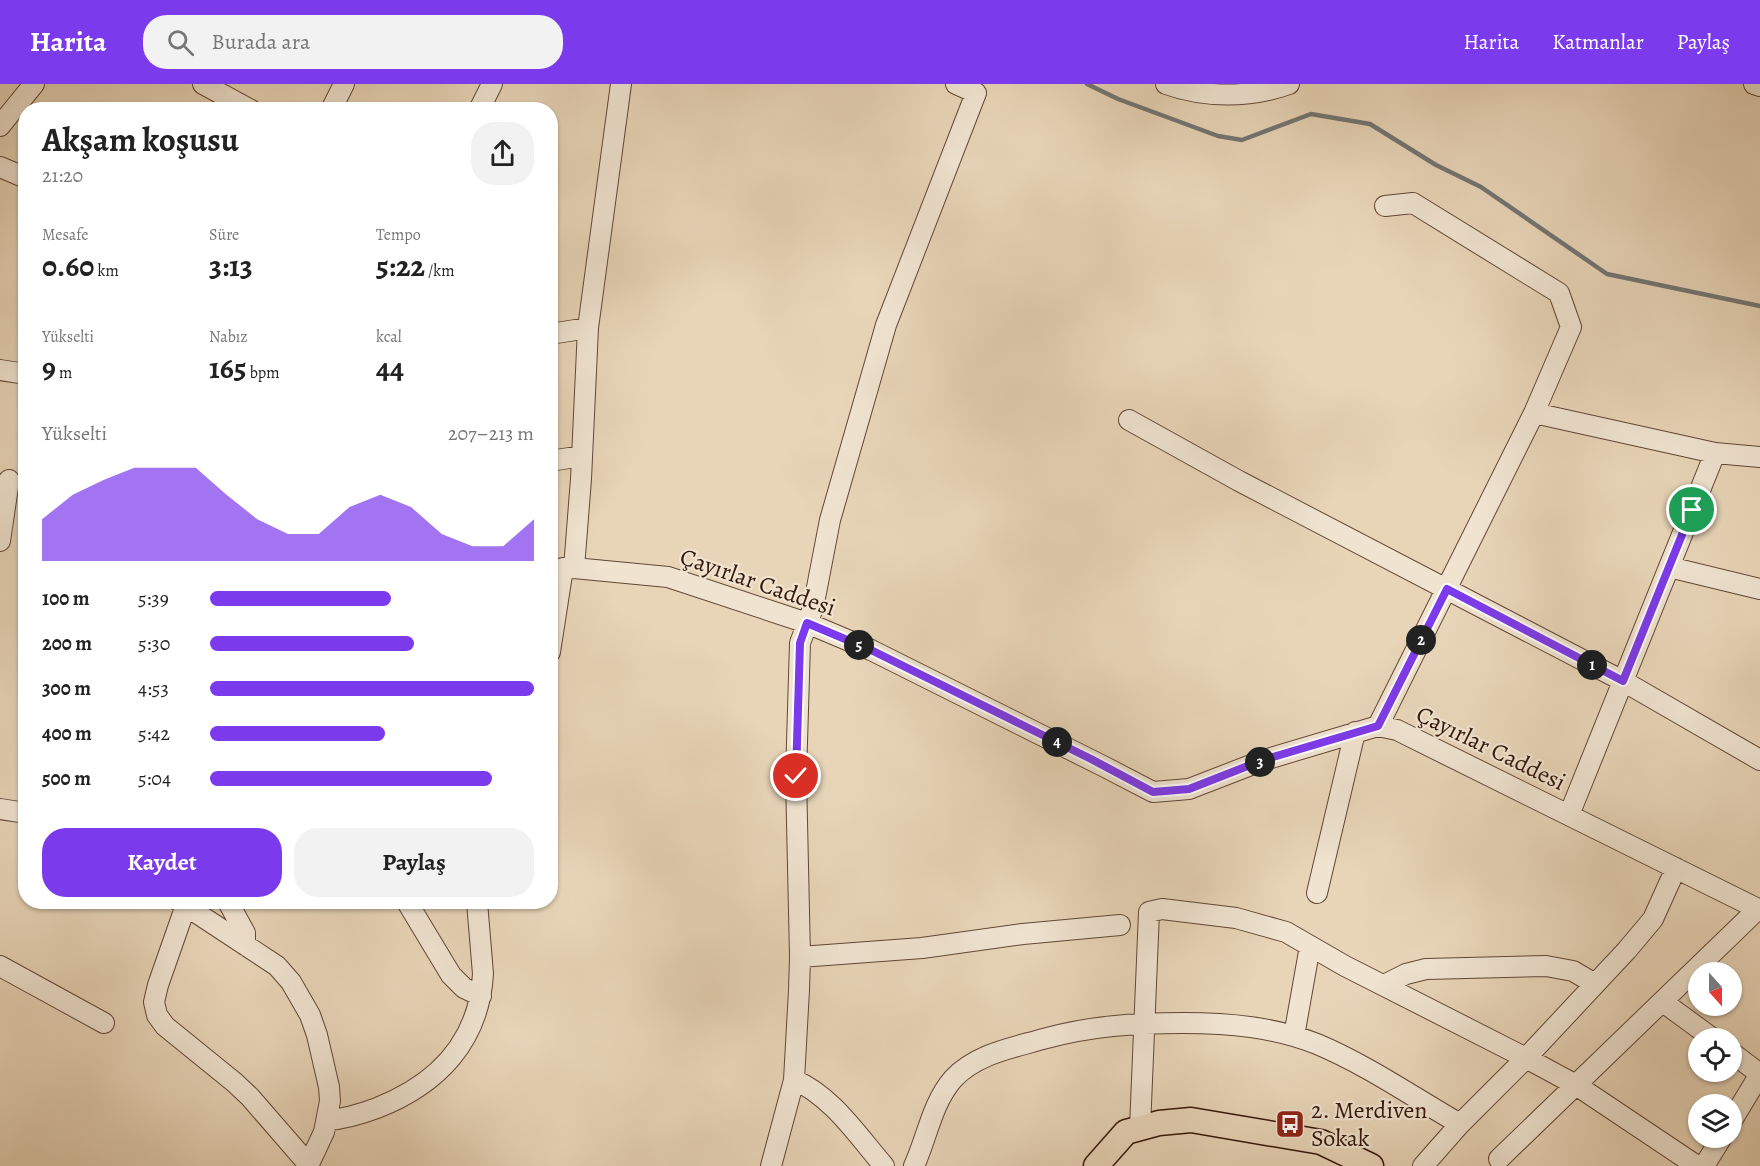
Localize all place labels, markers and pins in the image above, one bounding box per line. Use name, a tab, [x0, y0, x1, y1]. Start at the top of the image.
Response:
pin	[1666, 484, 1717, 535]
pin: 2	[1406, 625, 1436, 655]
pin: 5	[844, 630, 874, 660]
pin: 1	[1577, 650, 1607, 680]
pin: 4	[1042, 727, 1072, 757]
pin: 3	[1245, 747, 1275, 777]
pin	[770, 750, 821, 801]
place label: 2. Merdiven Sokak	[1311, 1094, 1427, 1154]
bus stop icon: 2. Merdiven Sokak	[1274, 1108, 1306, 1140]

